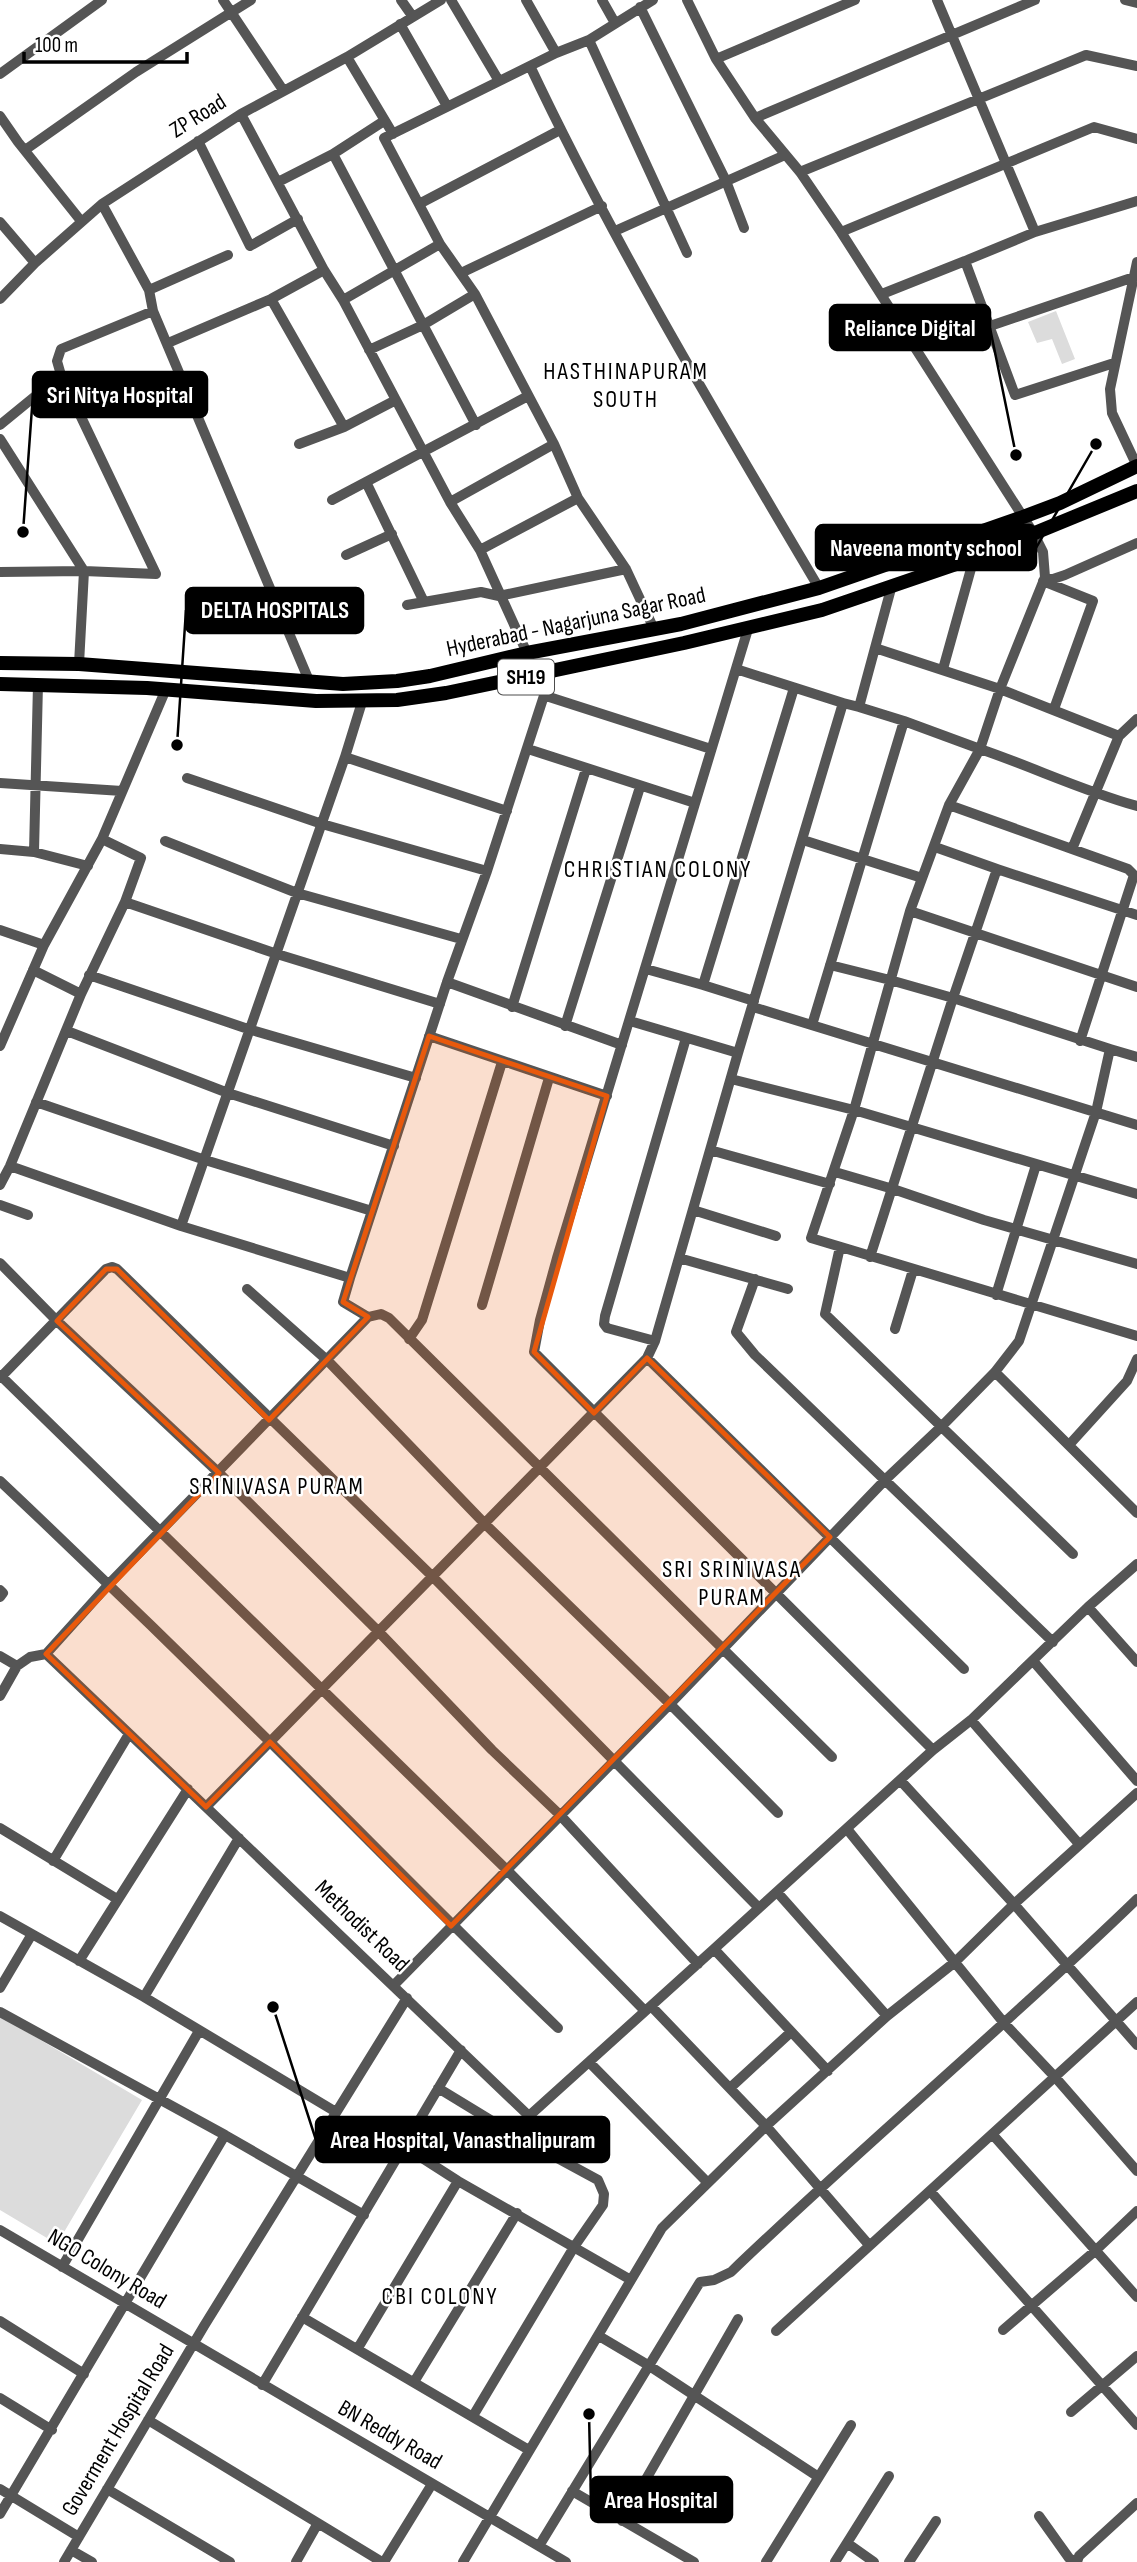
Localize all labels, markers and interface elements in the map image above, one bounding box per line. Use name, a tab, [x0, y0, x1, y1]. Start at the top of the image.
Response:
scale bar	[24, 21, 187, 65]
text: 100 m	[35, 33, 78, 58]
street label: ZP Road	[165, 88, 231, 144]
callout: Reliance Digital	[830, 305, 990, 350]
text: Reliance Digital	[844, 314, 976, 343]
district label: HASTHINAPURAM SOUTH	[543, 357, 709, 414]
callout: Sri Nitya Hospital	[33, 372, 207, 417]
text: Sri Nitya Hospital	[47, 381, 193, 410]
callout: Naveena monty school	[816, 525, 1036, 570]
text: Naveena monty school	[830, 534, 1022, 563]
street label: Hyderabad - Nagarjuna Sagar Road	[444, 581, 708, 663]
callout: DELTA HOSPITALS	[186, 588, 363, 633]
text: DELTA HOSPITALS	[201, 596, 349, 625]
road number: SH19	[498, 660, 554, 694]
district label: CHRISTIAN COLONY	[564, 855, 752, 884]
district label: SRINIVASA PURAM	[189, 1472, 365, 1501]
district label: SRI SRINIVASA PURAM	[662, 1555, 802, 1612]
street label: Methodist Road	[309, 1874, 415, 1978]
callout: Area Hospital, Vanasthalipuram	[316, 2117, 609, 2162]
text: Area Hospital, Vanasthalipuram	[329, 2126, 596, 2155]
street label: NGO Colony Road	[43, 2223, 171, 2315]
district label: CBI COLONY	[382, 2282, 498, 2311]
street label: Goverment Hospital Road	[56, 2339, 180, 2521]
street label: BN Reddy Road	[333, 2394, 447, 2476]
callout: Area Hospital	[591, 2477, 732, 2522]
text: Area Hospital	[603, 2486, 718, 2515]

